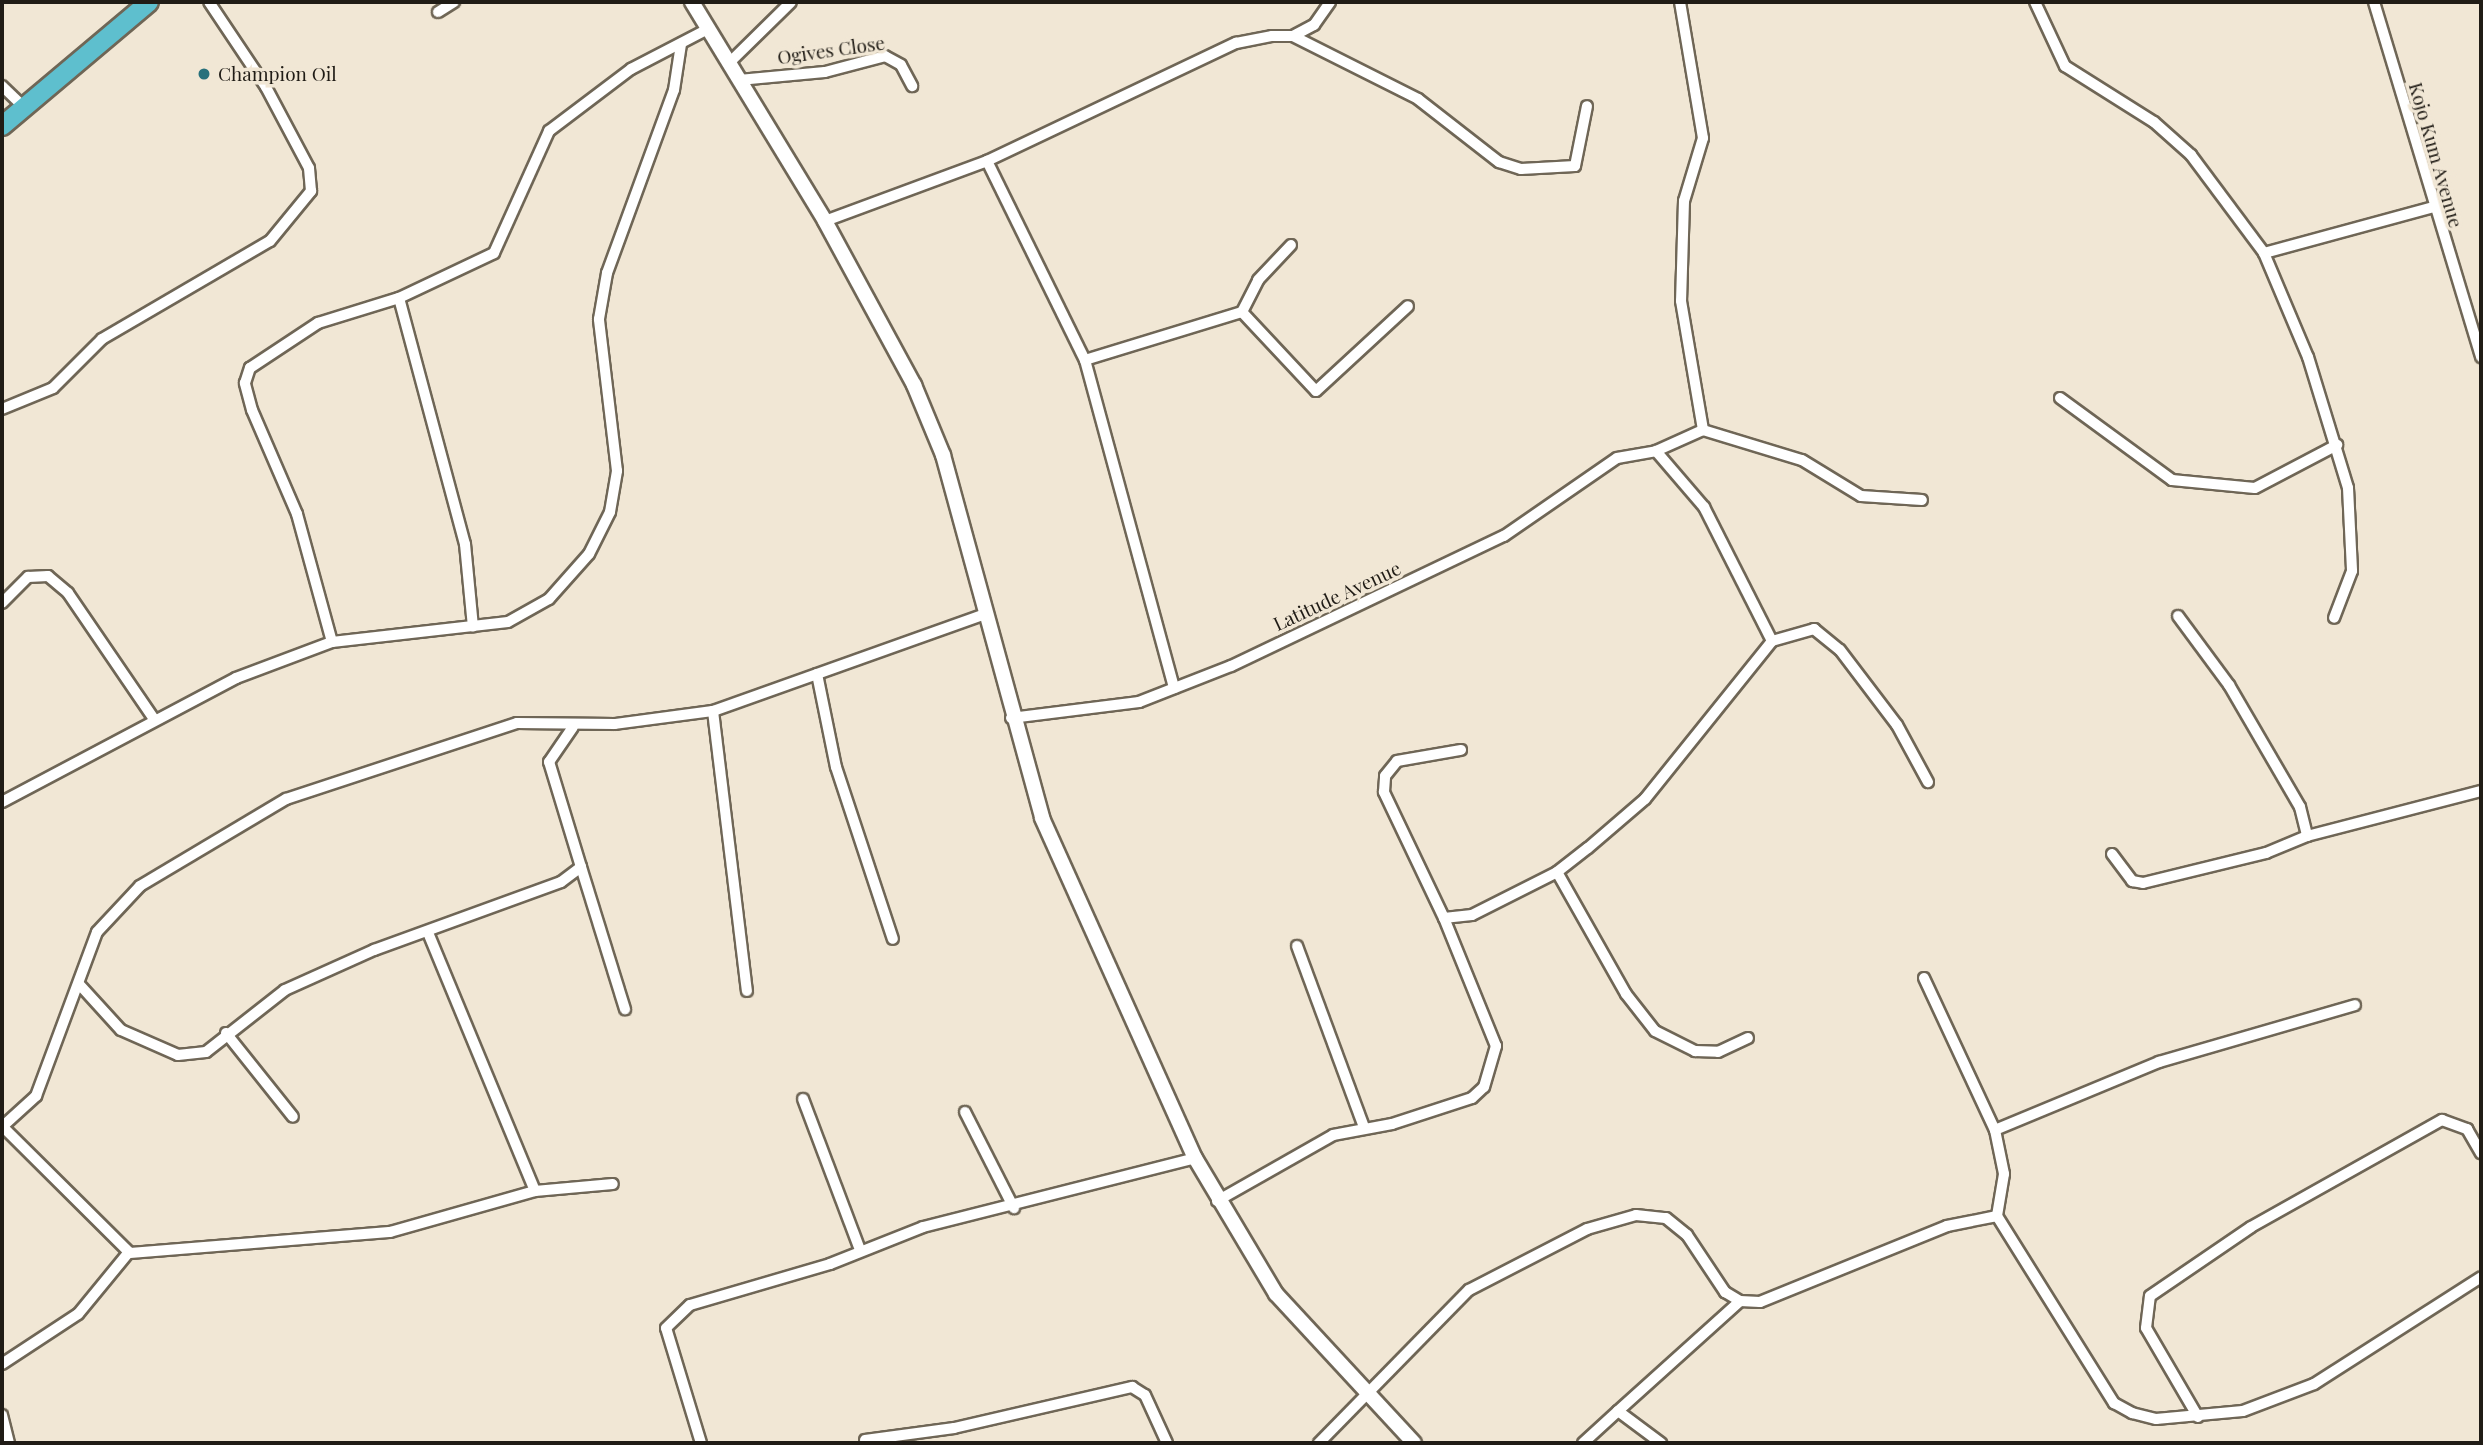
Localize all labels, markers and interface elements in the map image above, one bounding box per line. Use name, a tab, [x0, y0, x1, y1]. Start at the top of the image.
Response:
street label: Ogives Close	[776, 31, 886, 69]
place label: Champion Oil	[218, 63, 337, 85]
marker: Champion Oil	[196, 66, 212, 82]
street label: Kojo Kum Avenue	[2404, 79, 2468, 231]
street label: Latitude Avenue	[1269, 556, 1405, 636]

